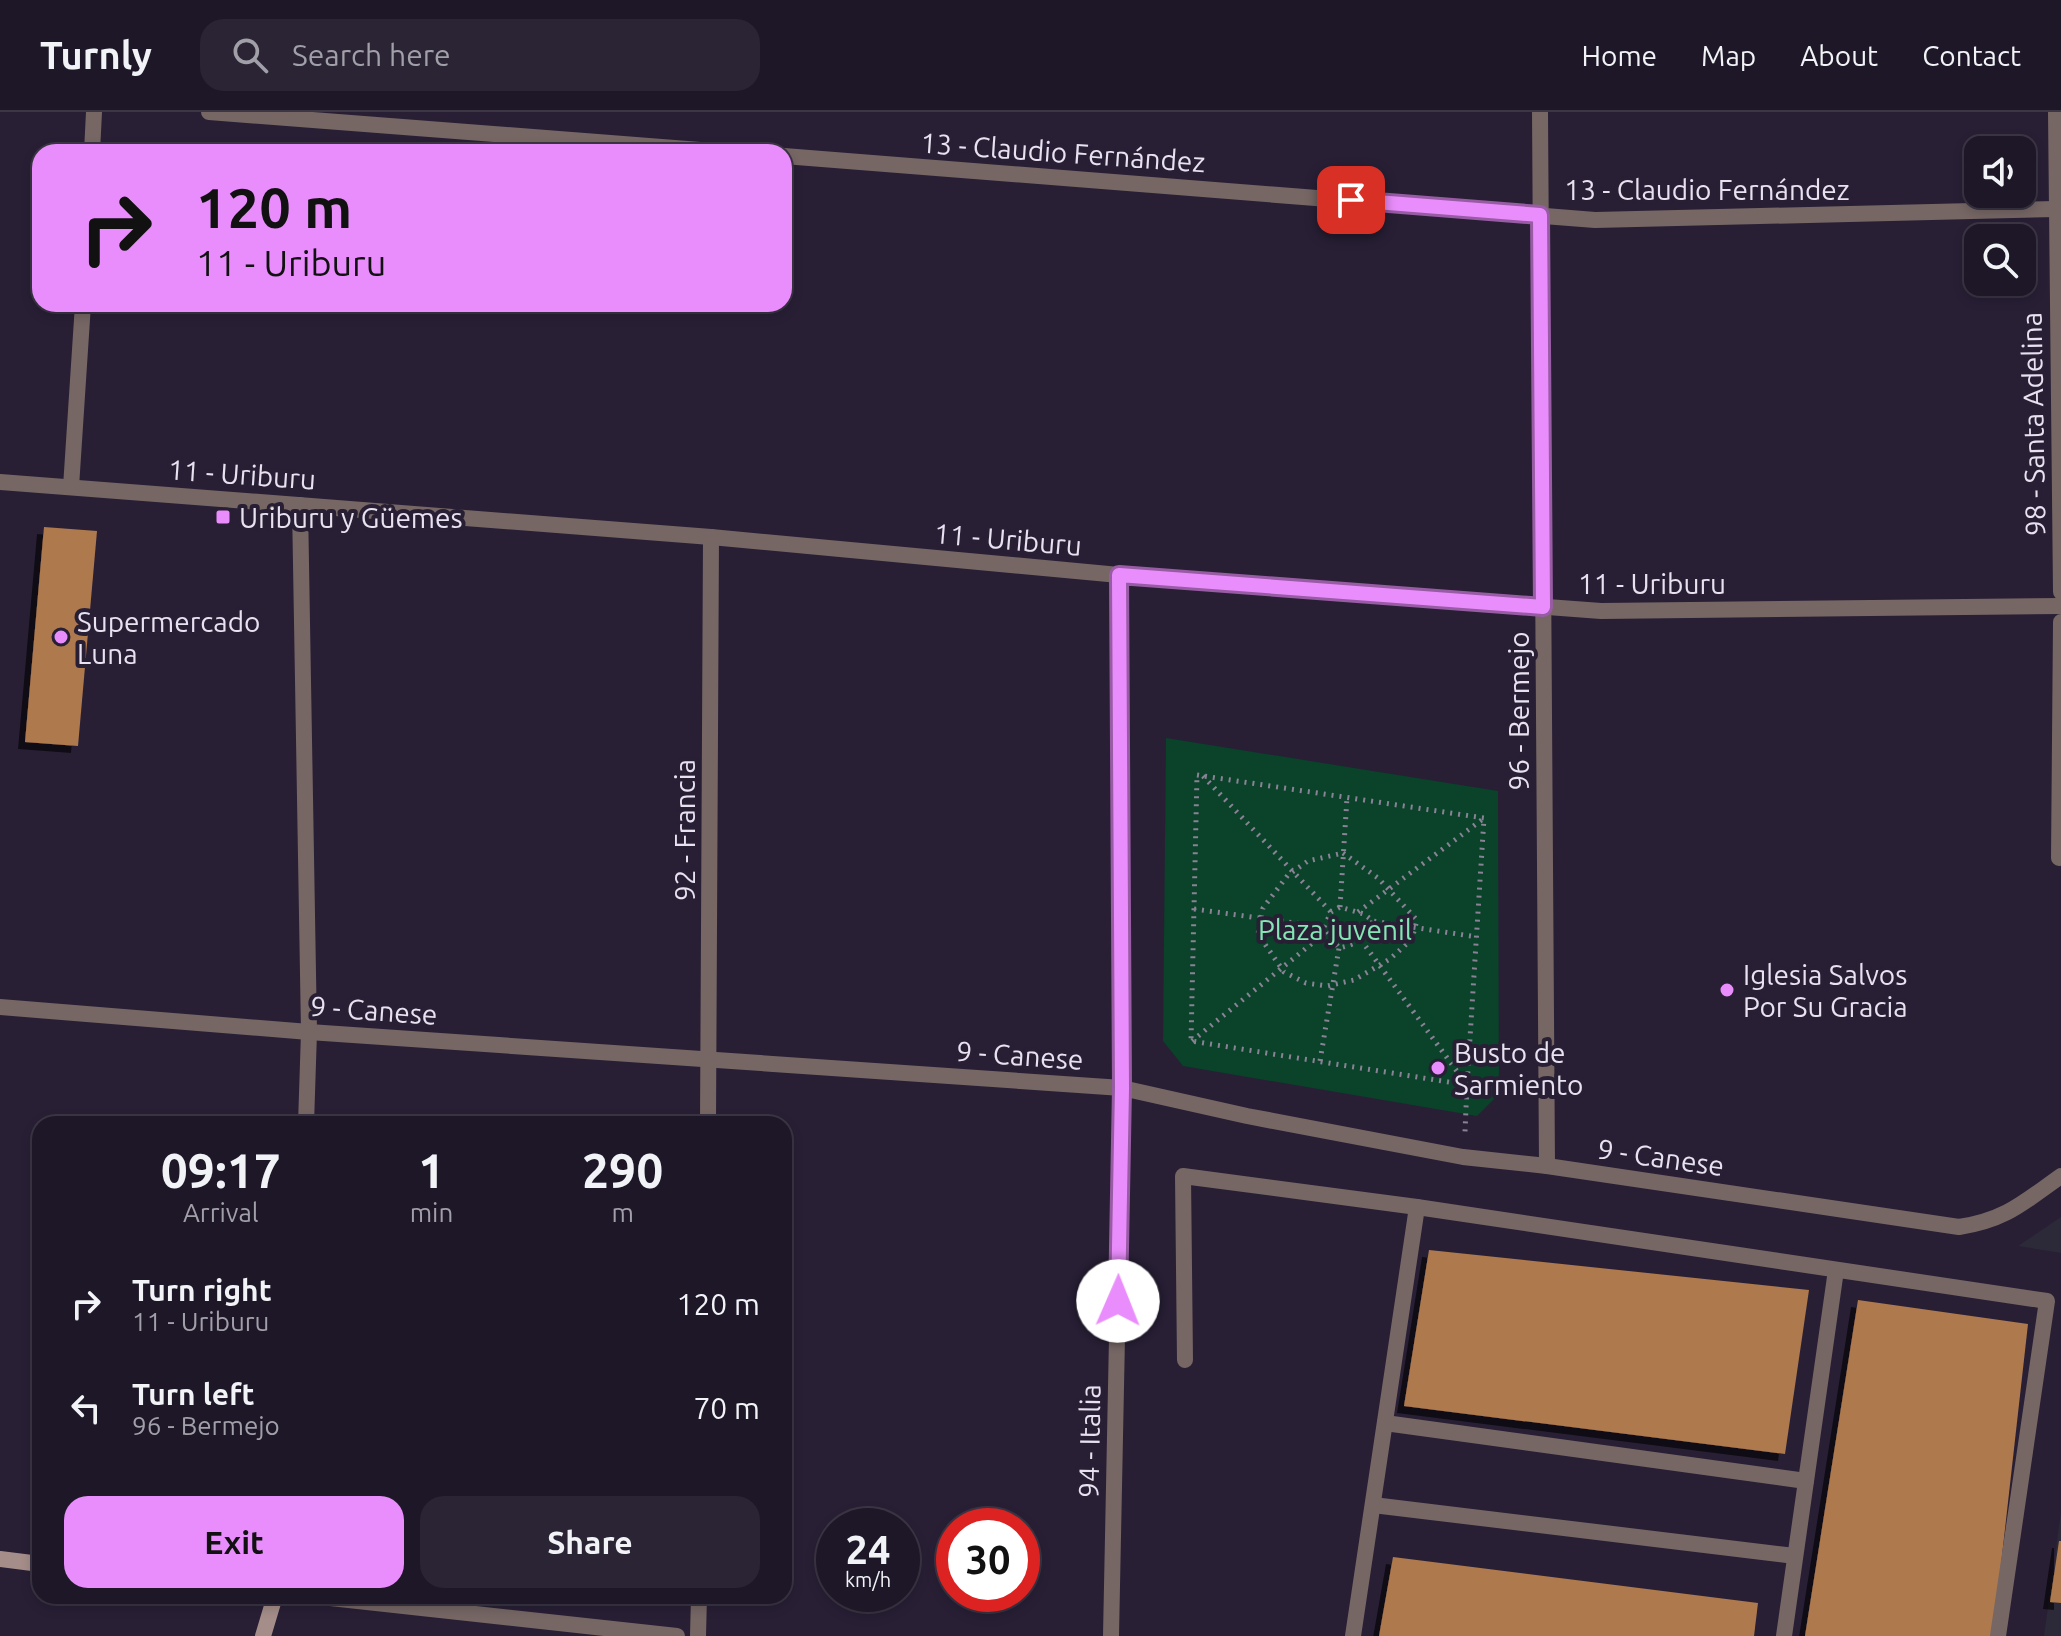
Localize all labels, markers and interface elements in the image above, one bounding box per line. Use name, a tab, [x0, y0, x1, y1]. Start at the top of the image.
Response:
search box	[200, 19, 760, 91]
icon: search	[228, 33, 272, 77]
text: Turnly	[40, 34, 152, 76]
text: Search here	[292, 38, 451, 72]
text: Home	[1582, 40, 1657, 71]
text: Map	[1701, 40, 1756, 71]
text: About	[1800, 40, 1878, 71]
text: Contact	[1922, 40, 2021, 71]
street label: 13 - Claudio Fernández	[920, 127, 1206, 177]
map controls	[1964, 136, 2036, 296]
button: sound	[1964, 136, 2036, 208]
pin	[1317, 166, 1385, 234]
street label: 13 - Claudio Fernández	[1564, 174, 1850, 205]
icon: right	[64, 176, 168, 280]
text: 120 m	[196, 176, 352, 239]
icon: arrive	[1329, 178, 1373, 222]
button: search	[1964, 224, 2036, 296]
text: 11 - Uriburu	[196, 242, 386, 283]
street label: 98 - Santa Adelina	[2016, 312, 2050, 536]
street label: 11 - Uriburu	[167, 453, 317, 495]
place label: Uriburu y Güemes	[239, 502, 463, 533]
marker: Uriburu y Güemes	[214, 508, 232, 526]
street label: 11 - Uriburu	[933, 517, 1083, 561]
street label: 11 - Uriburu	[1578, 568, 1726, 599]
place label: Supermercado Luna	[77, 606, 260, 669]
marker: Supermercado Luna	[52, 628, 70, 646]
street label: 96 - Bermejo	[1503, 631, 1534, 791]
street label: 92 - Francia	[669, 759, 700, 901]
park label: Plaza juvenil	[1258, 914, 1412, 945]
place label: Iglesia Salvos Por Su Gracia	[1743, 959, 1908, 1022]
marker: Iglesia Salvos Por Su Gracia	[1718, 981, 1736, 999]
street label: 9 - Canese	[309, 990, 439, 1030]
street label: 9 - Canese	[955, 1035, 1085, 1075]
place label: Busto de Sarmiento	[1454, 1037, 1583, 1100]
marker: Busto de Sarmiento	[1429, 1059, 1447, 1077]
street label: 9 - Canese	[1596, 1133, 1726, 1181]
text: 09:17	[161, 1143, 281, 1197]
text: 1	[418, 1143, 445, 1197]
text: 290	[582, 1143, 663, 1197]
text: Arrival	[183, 1198, 259, 1227]
text: min	[410, 1198, 453, 1227]
text: m	[611, 1198, 634, 1227]
position arrow	[1076, 1259, 1160, 1343]
text: Turn right	[132, 1273, 272, 1307]
icon: right	[64, 1282, 108, 1326]
text: 120 m	[676, 1287, 760, 1321]
text: 11 - Uriburu	[132, 1307, 269, 1336]
text: Turn left	[132, 1377, 254, 1411]
street label: 94 - Italia	[1073, 1384, 1105, 1498]
icon: left	[64, 1386, 108, 1430]
text: 70 m	[693, 1391, 760, 1425]
text: 96 - Bermejo	[132, 1411, 280, 1440]
button: Exit	[64, 1496, 404, 1588]
button: Share	[420, 1496, 760, 1588]
speed limit sign: 30	[936, 1508, 1040, 1612]
text: 24	[845, 1527, 891, 1572]
text: km/h	[845, 1568, 891, 1591]

